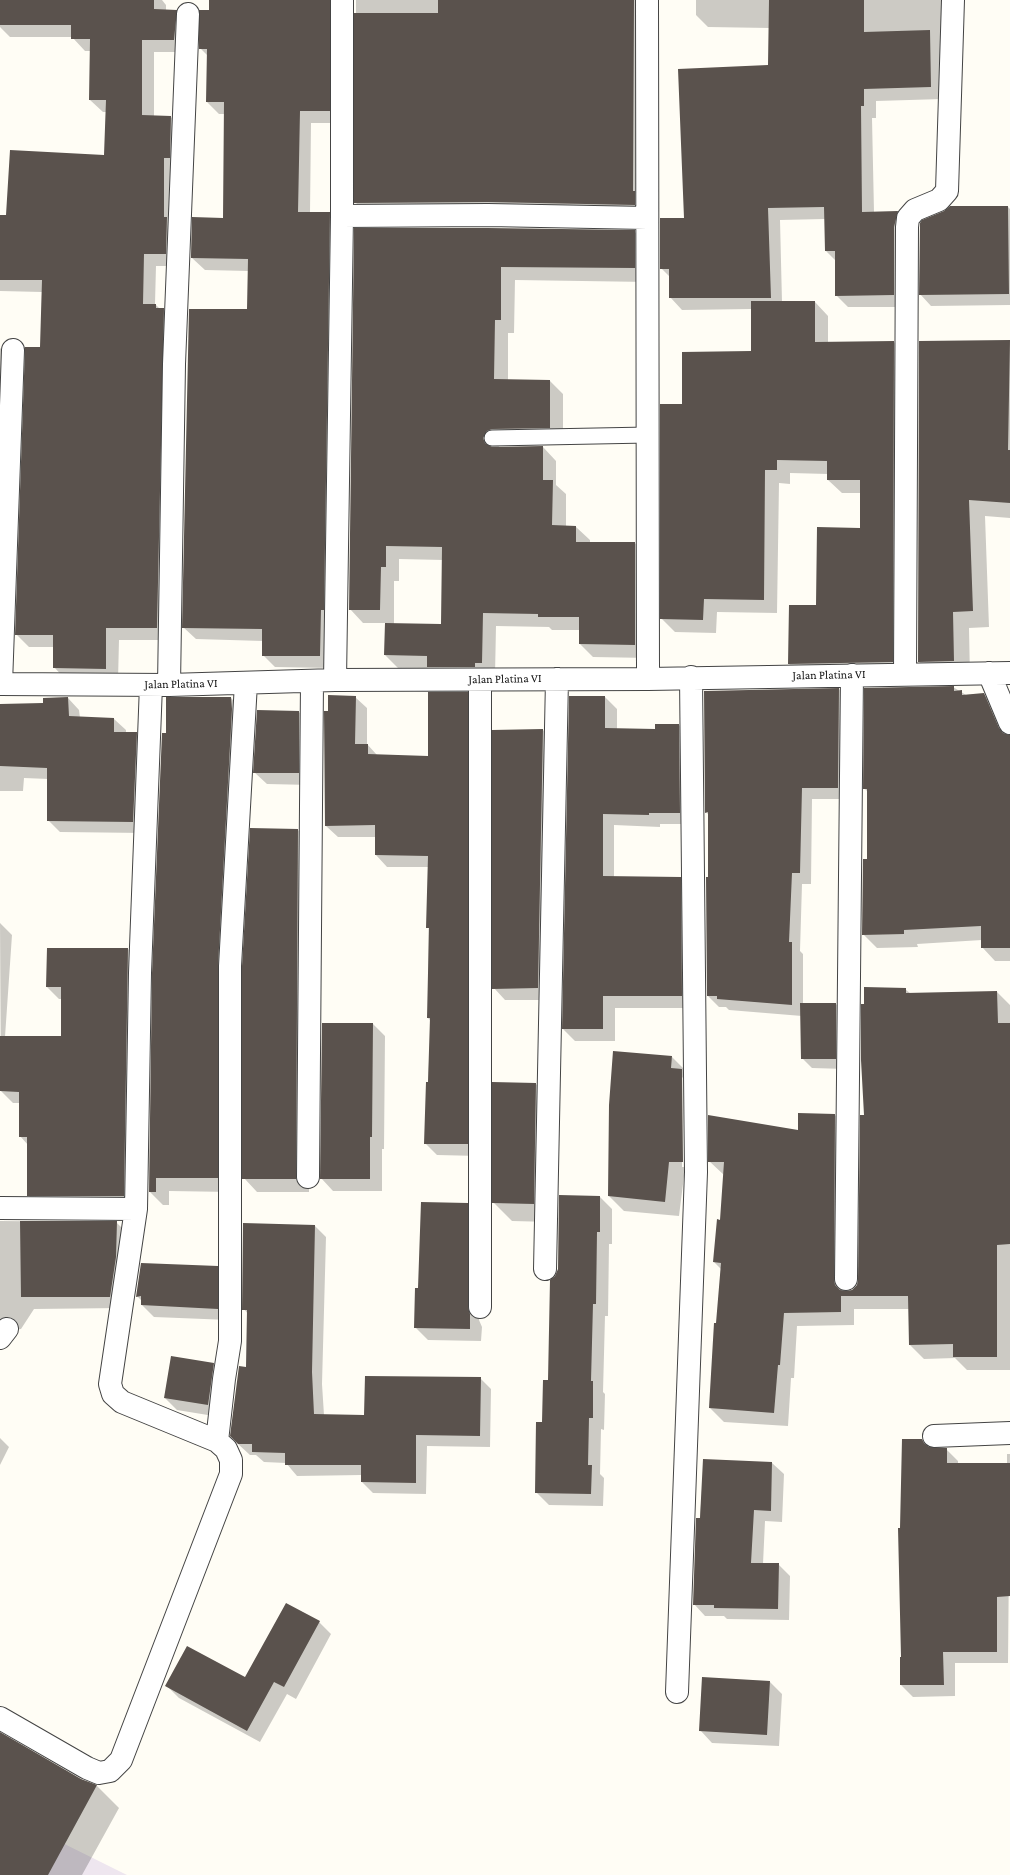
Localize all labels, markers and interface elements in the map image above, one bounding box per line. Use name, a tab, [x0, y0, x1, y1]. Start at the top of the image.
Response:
street label: Jalan Platina VI	[792, 667, 866, 683]
street label: Jalan Platina VI	[468, 671, 542, 687]
street label: Jalan Platina VI	[144, 676, 218, 692]

